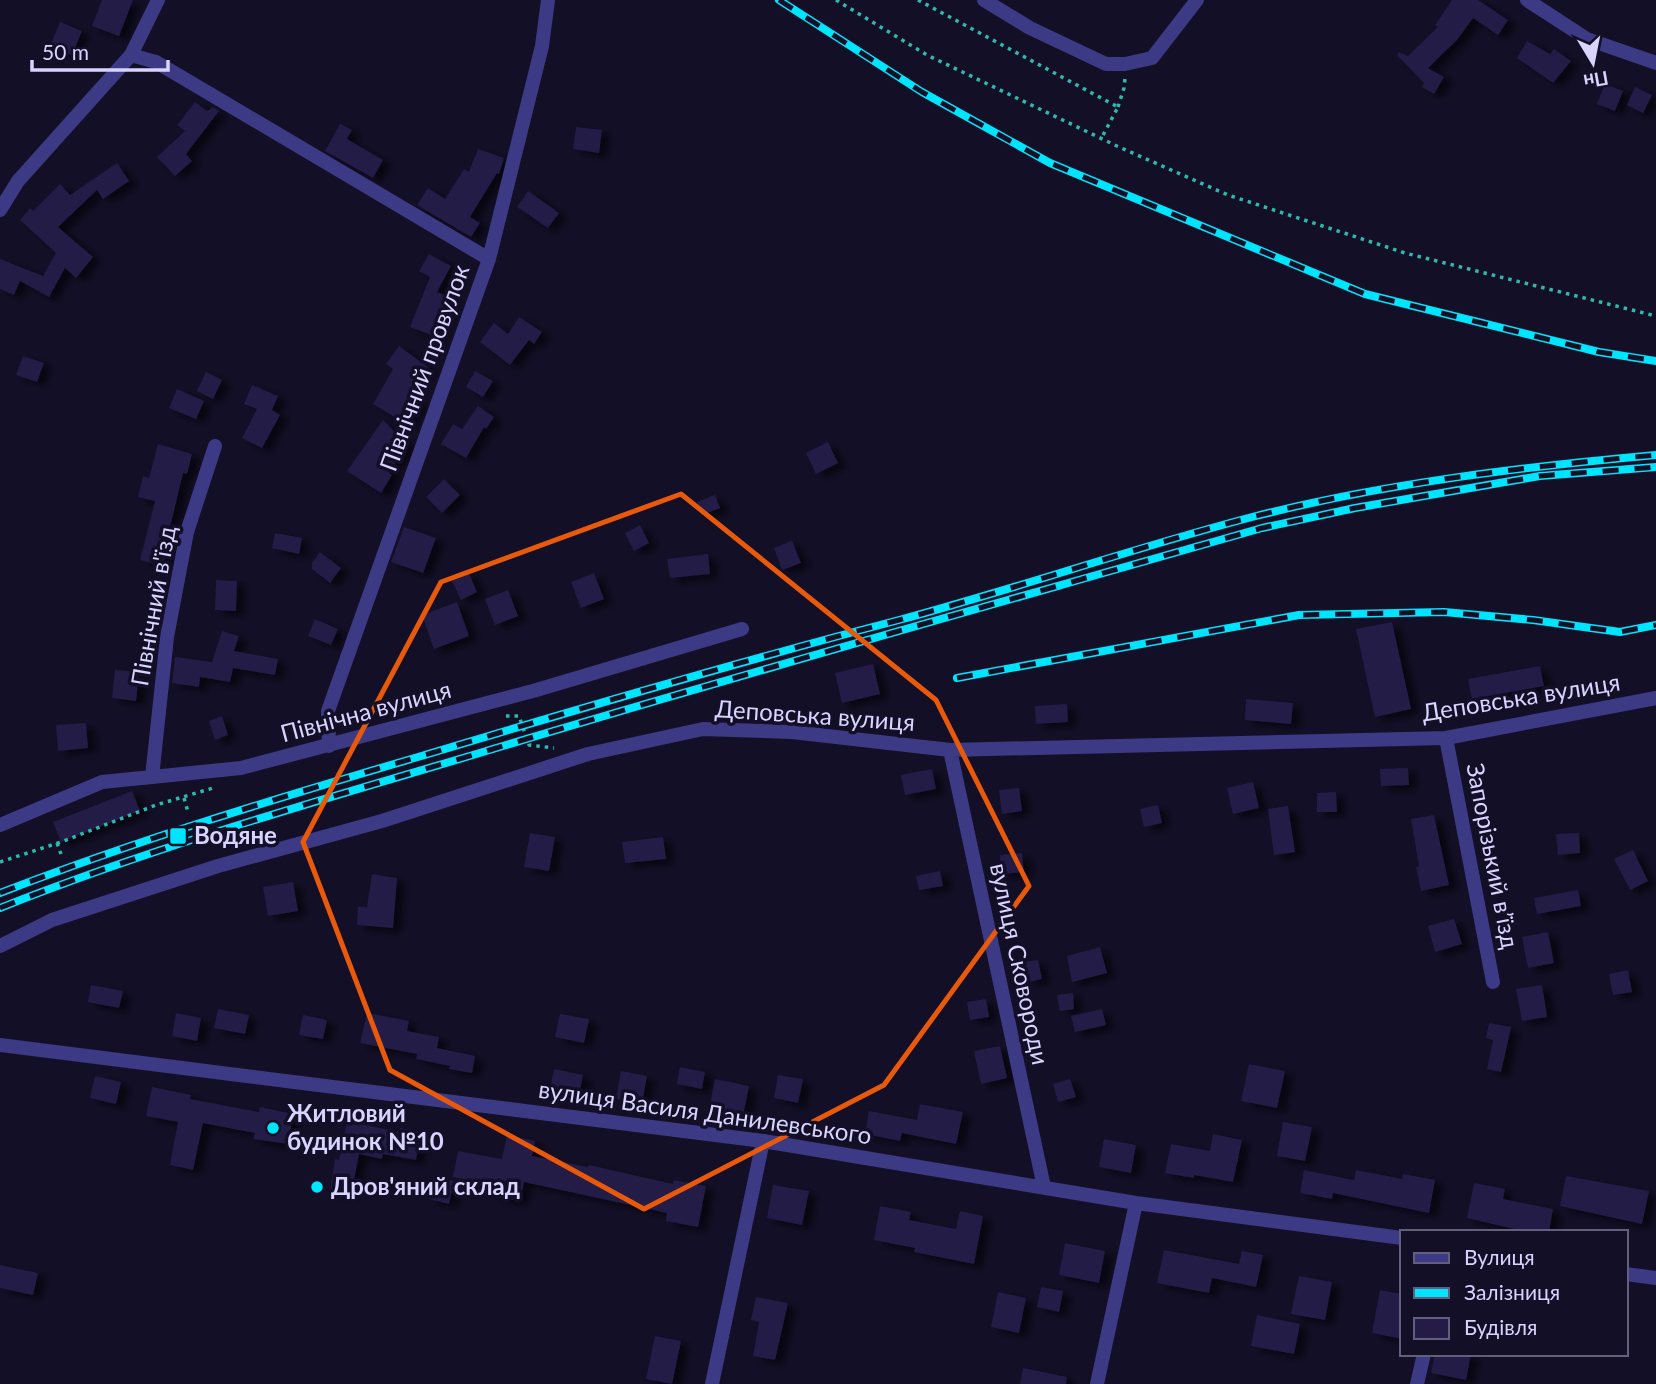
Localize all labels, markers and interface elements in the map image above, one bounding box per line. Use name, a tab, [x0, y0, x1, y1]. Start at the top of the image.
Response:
scale bar	[32, 28, 168, 72]
north arrow	[1558, 28, 1628, 98]
text: 50 m	[42, 39, 89, 64]
text: Пн	[1582, 67, 1610, 94]
street label: Північний провулок	[373, 260, 475, 475]
street label: Північний в'їзд	[124, 523, 181, 688]
street label: Деповська вулиця	[1420, 667, 1622, 727]
street label: Північна вулиця	[277, 674, 454, 747]
street label: Деповська вулиця	[714, 693, 916, 736]
street label: Запорізький вʼїзд	[1461, 760, 1526, 951]
place label: Водяне	[194, 820, 277, 849]
marker: Водяне	[168, 826, 188, 846]
street label: вулиця Сковороди	[985, 860, 1056, 1067]
street label: вулиця Василя Данилевського	[537, 1074, 874, 1149]
place label: Житловий будинок №10	[287, 1098, 444, 1155]
marker: Житловий будинок №10	[265, 1120, 281, 1136]
place label: Дров'яний склад	[331, 1171, 520, 1200]
marker: Дров'яний склад	[309, 1179, 325, 1195]
legend	[1400, 1230, 1628, 1356]
text: Вулиця	[1464, 1244, 1535, 1269]
text: Залізниця	[1464, 1279, 1560, 1304]
text: Будівля	[1464, 1314, 1537, 1339]

